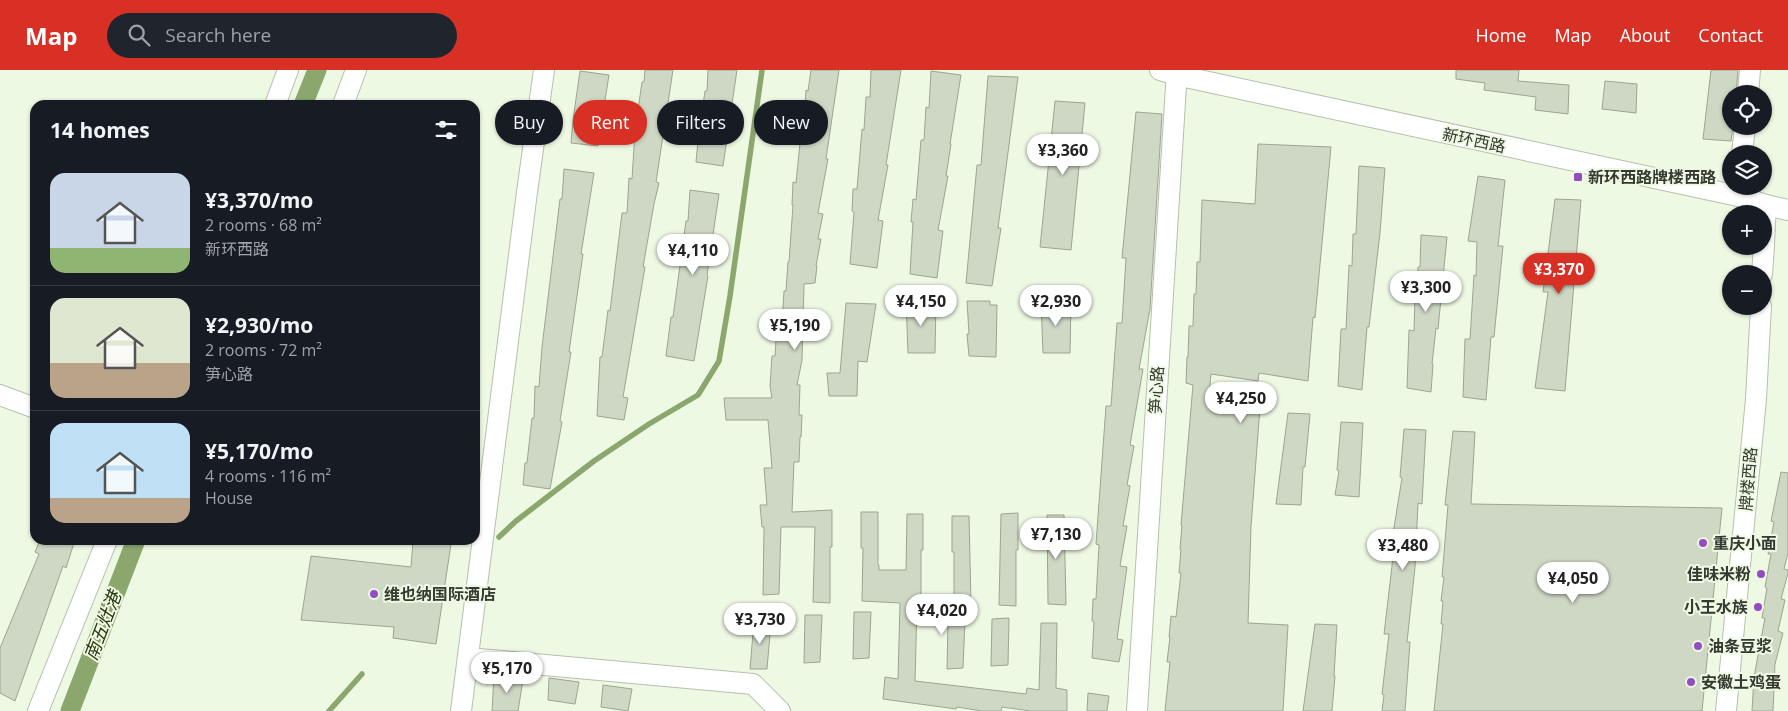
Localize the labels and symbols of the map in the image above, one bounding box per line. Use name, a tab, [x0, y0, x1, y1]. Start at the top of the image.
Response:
street label: 新环西路	[1440, 123, 1508, 157]
pin: ¥3,360	[1022, 134, 1104, 176]
place label: 新环西路牌楼西路	[1588, 166, 1716, 188]
marker: 新环西路牌楼西路	[1572, 171, 1584, 183]
pin: ¥4,110	[652, 234, 734, 276]
pin: ¥3,370	[1518, 252, 1600, 295]
pin: ¥3,300	[1385, 270, 1467, 313]
pin: ¥4,150	[880, 284, 962, 327]
pin: ¥2,930	[1015, 284, 1097, 327]
pin: ¥5,190	[754, 308, 836, 351]
street label: 笋心路	[1144, 365, 1168, 415]
pin: ¥4,250	[1200, 382, 1282, 424]
street label: 牌楼西路	[1734, 446, 1762, 512]
pin: ¥7,130	[1015, 518, 1097, 560]
pin: ¥3,480	[1362, 528, 1444, 571]
place label: 重庆小面	[1713, 532, 1777, 554]
marker: 重庆小面	[1697, 537, 1709, 549]
pin: ¥4,050	[1532, 562, 1614, 604]
place label: 佳味米粉	[1687, 563, 1751, 585]
marker: 佳味米粉	[1755, 568, 1767, 580]
place label: 维也纳国际酒店	[384, 583, 496, 605]
water label: 南五灶港	[78, 585, 127, 664]
marker: 维也纳国际酒店	[368, 588, 380, 600]
pin: ¥4,020	[901, 594, 983, 636]
place label: 小王水族	[1684, 596, 1748, 618]
marker: 小王水族	[1752, 601, 1764, 613]
pin: ¥3,730	[719, 602, 801, 645]
place label: 油条豆浆	[1708, 635, 1772, 657]
marker: 油条豆浆	[1692, 640, 1704, 652]
pin: ¥5,170	[466, 652, 548, 694]
place label: 安徽土鸡蛋	[1701, 671, 1781, 693]
marker: 安徽土鸡蛋	[1685, 676, 1697, 688]

